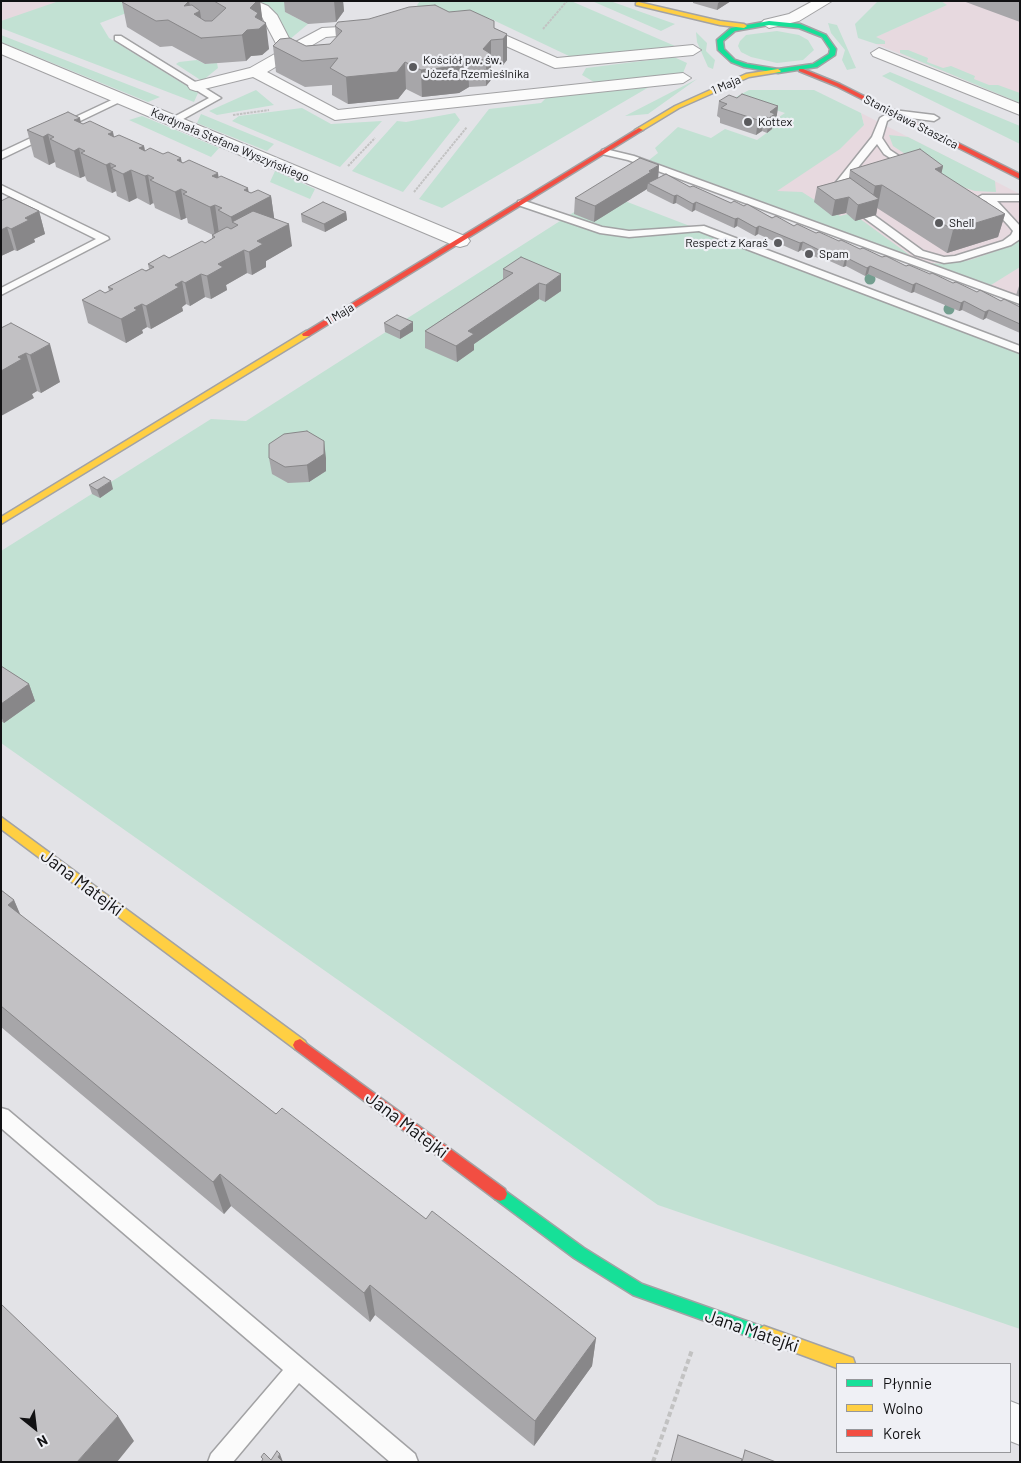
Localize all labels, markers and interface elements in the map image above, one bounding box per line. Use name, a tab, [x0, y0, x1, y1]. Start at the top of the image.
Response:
place label: Kościół pw. św. Józefa Rzemieślnika	[423, 53, 529, 81]
marker: Kościół pw. św. Józefa Rzemieślnika	[407, 61, 419, 73]
street label: 1 Maja	[709, 72, 743, 98]
street label: Stanisława Staszica	[861, 92, 961, 152]
street label: Kardynała Stefana Wyszyńskiego	[149, 105, 311, 185]
place label: Kottex	[758, 115, 792, 129]
marker: Kottex	[742, 116, 754, 128]
place label: Shell	[949, 216, 974, 230]
marker: Shell	[933, 217, 945, 229]
place label: Respect z Karaś	[685, 236, 768, 250]
marker: Respect z Karaś	[772, 237, 784, 249]
place label: Spam	[819, 247, 849, 261]
marker: Spam	[803, 248, 815, 260]
street label: 1 Maja	[323, 300, 357, 328]
street label: Jana Matejki	[36, 845, 128, 921]
street label: Jana Matejki	[361, 1087, 453, 1163]
street label: Jana Matejki	[702, 1305, 802, 1357]
legend	[836, 1363, 1011, 1453]
text: Płynnie	[883, 1374, 932, 1392]
text: Wolno	[883, 1399, 923, 1417]
north arrow	[10, 1403, 60, 1453]
text: Korek	[883, 1424, 921, 1442]
text: N	[34, 1432, 51, 1451]

